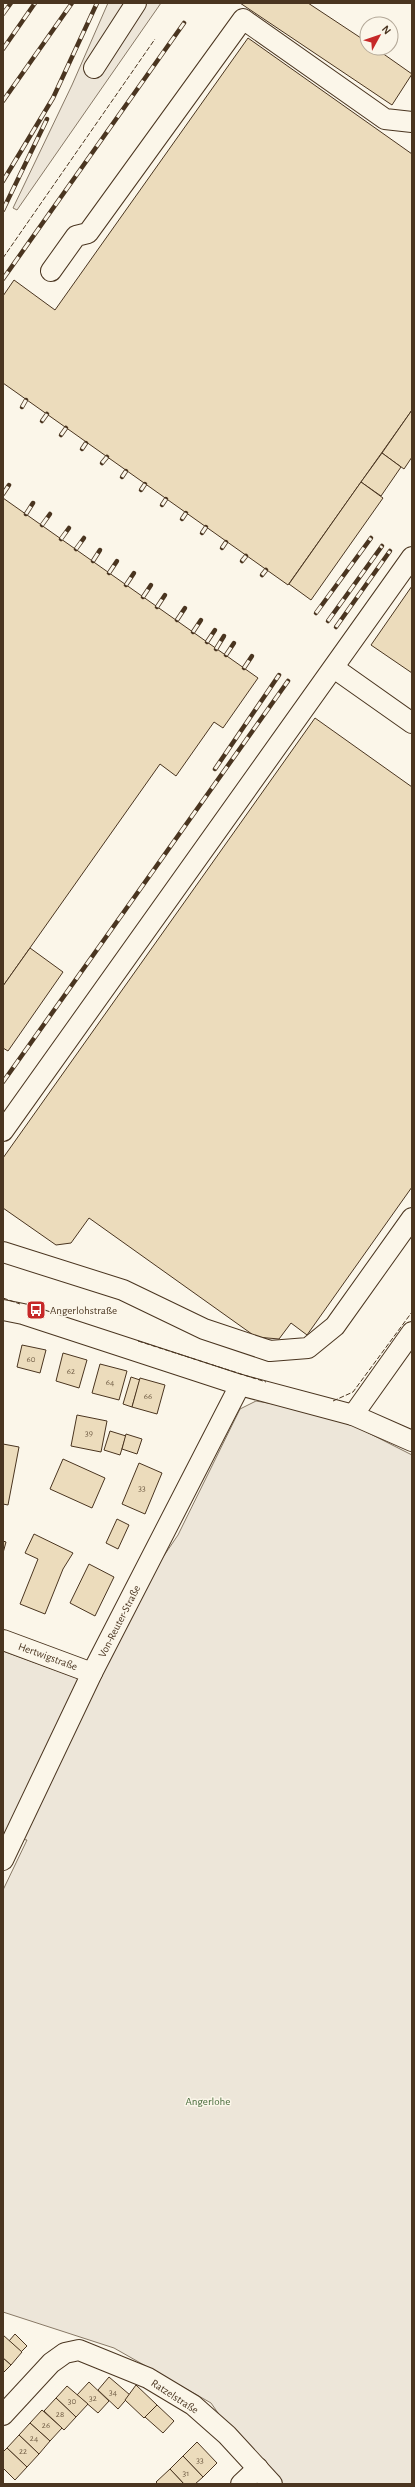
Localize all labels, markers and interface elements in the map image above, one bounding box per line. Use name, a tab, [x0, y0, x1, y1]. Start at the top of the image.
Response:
north arrow	[359, 16, 399, 56]
text: N	[380, 23, 393, 36]
bus stop icon: Angerlohstraße	[25, 1299, 47, 1321]
place label: Angerlohstraße	[50, 1305, 117, 1316]
house number: 60	[27, 1355, 36, 1364]
house number: 62	[67, 1367, 75, 1376]
house number: 64	[106, 1378, 115, 1387]
house number: 66	[144, 1392, 152, 1401]
house number: 39	[85, 1429, 93, 1438]
house number: 33	[138, 1484, 146, 1493]
street label: Von-Reuter-Straße	[96, 1583, 142, 1659]
street label: Hertwigstraße	[17, 1641, 79, 1672]
park label: Angerlohe	[186, 2096, 230, 2107]
street label: Ratzelstraße	[149, 2377, 200, 2416]
house number: 34	[109, 2388, 118, 2397]
house number: 32	[89, 2394, 97, 2403]
house number: 30	[68, 2397, 76, 2406]
house number: 28	[56, 2410, 64, 2419]
house number: 26	[42, 2421, 50, 2430]
house number: 24	[30, 2434, 39, 2443]
house number: 22	[19, 2447, 27, 2456]
house number: 33	[196, 2456, 204, 2465]
house number: 31	[183, 2469, 189, 2478]

